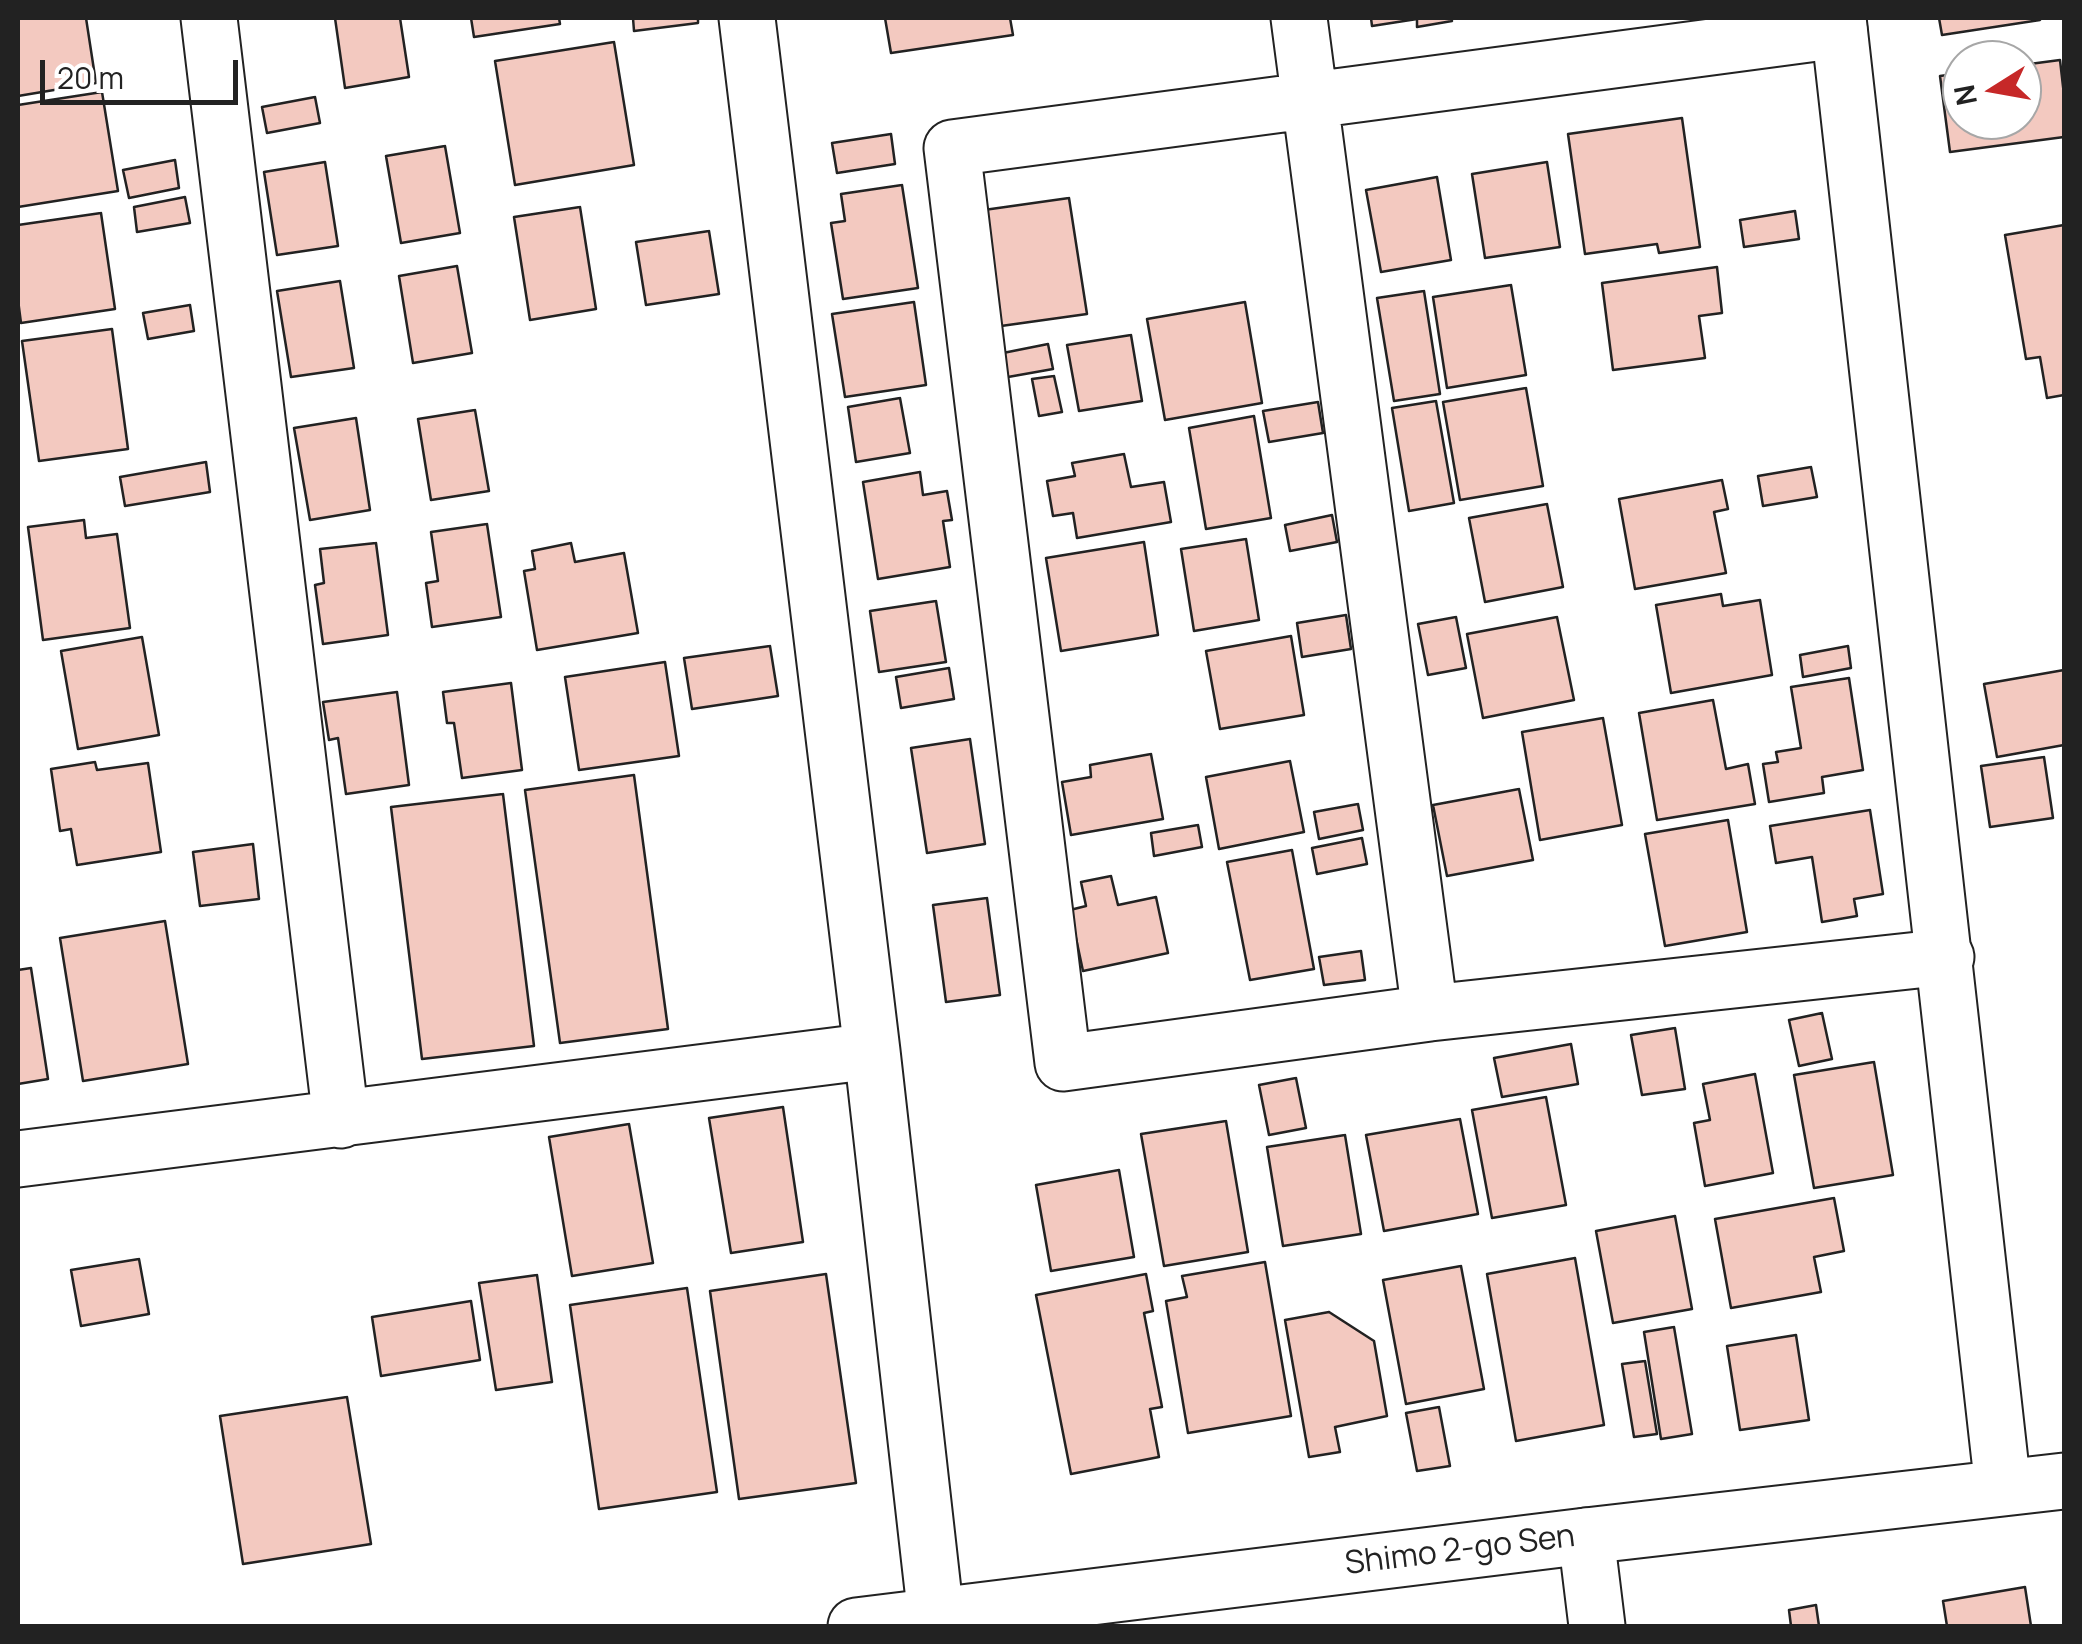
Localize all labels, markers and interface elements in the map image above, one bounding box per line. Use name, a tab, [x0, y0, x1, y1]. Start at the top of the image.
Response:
scale bar	[45, 40, 242, 102]
north arrow	[1942, 40, 2042, 140]
text: 20 m	[57, 57, 124, 98]
text: N	[1944, 82, 1985, 109]
street label: Shimo 2-go Sen	[1343, 1518, 1577, 1584]

